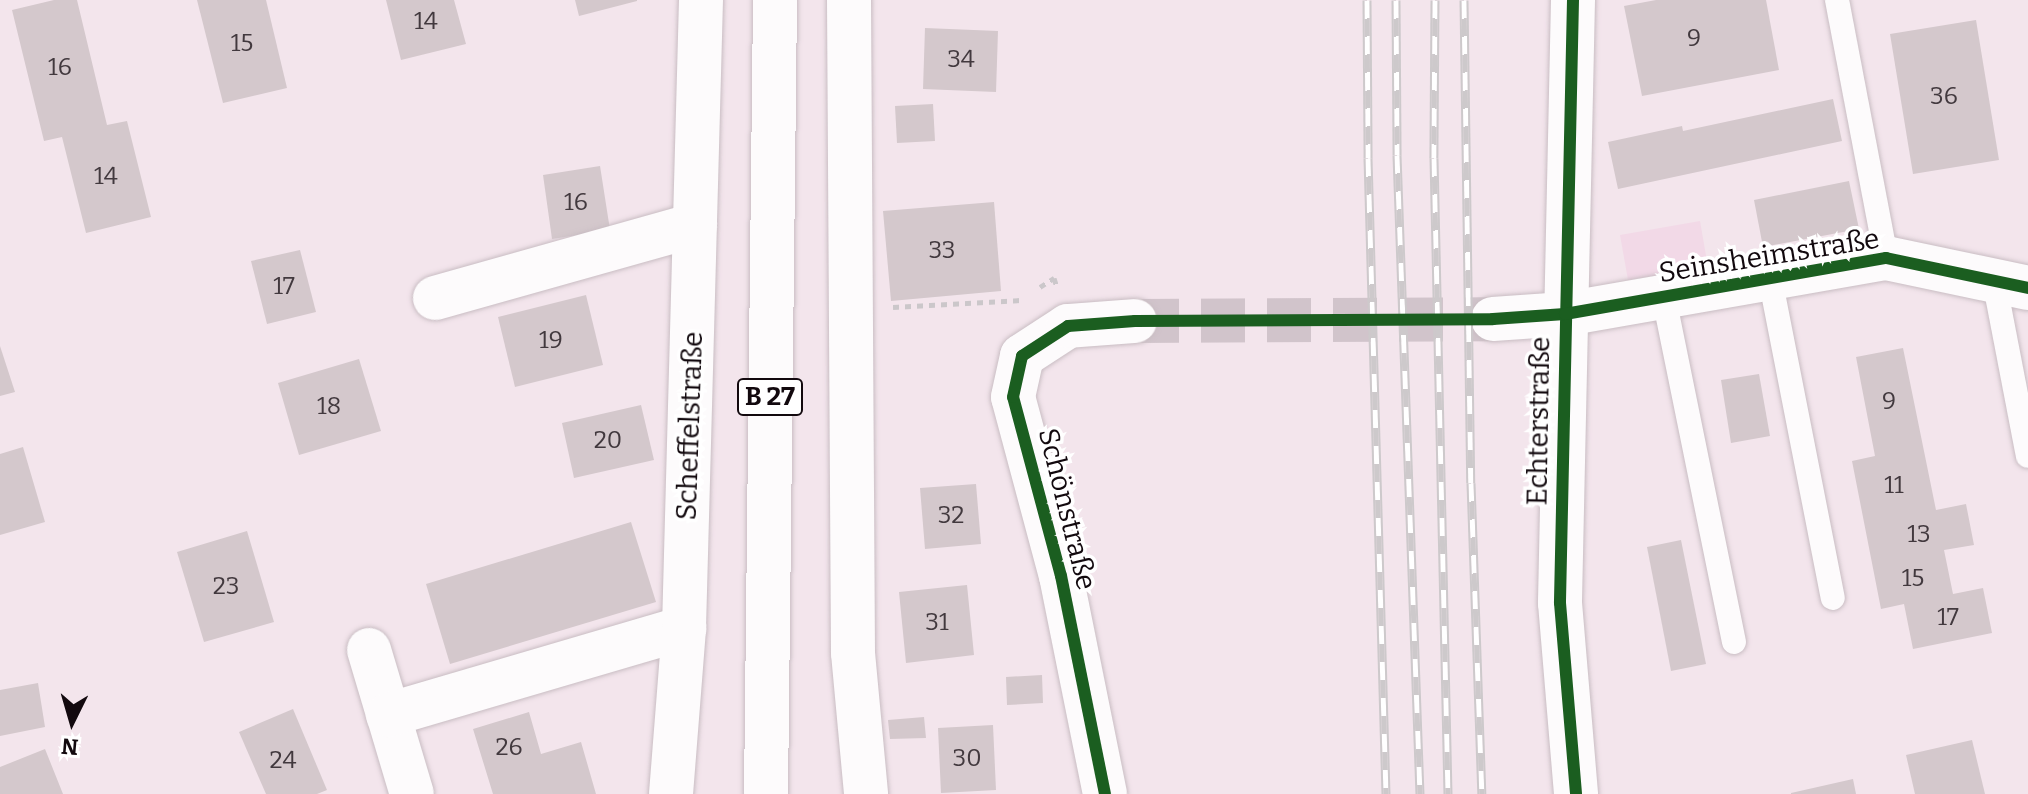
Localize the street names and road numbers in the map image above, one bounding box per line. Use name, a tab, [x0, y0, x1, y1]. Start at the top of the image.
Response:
street label: Seinsheimstraße	[1656, 222, 1882, 290]
street label: Scheffelstraße	[670, 331, 710, 521]
street label: Echterstraße	[1521, 336, 1557, 506]
road number: B 27	[736, 375, 804, 419]
street label: Schönstraße	[1031, 425, 1103, 593]

